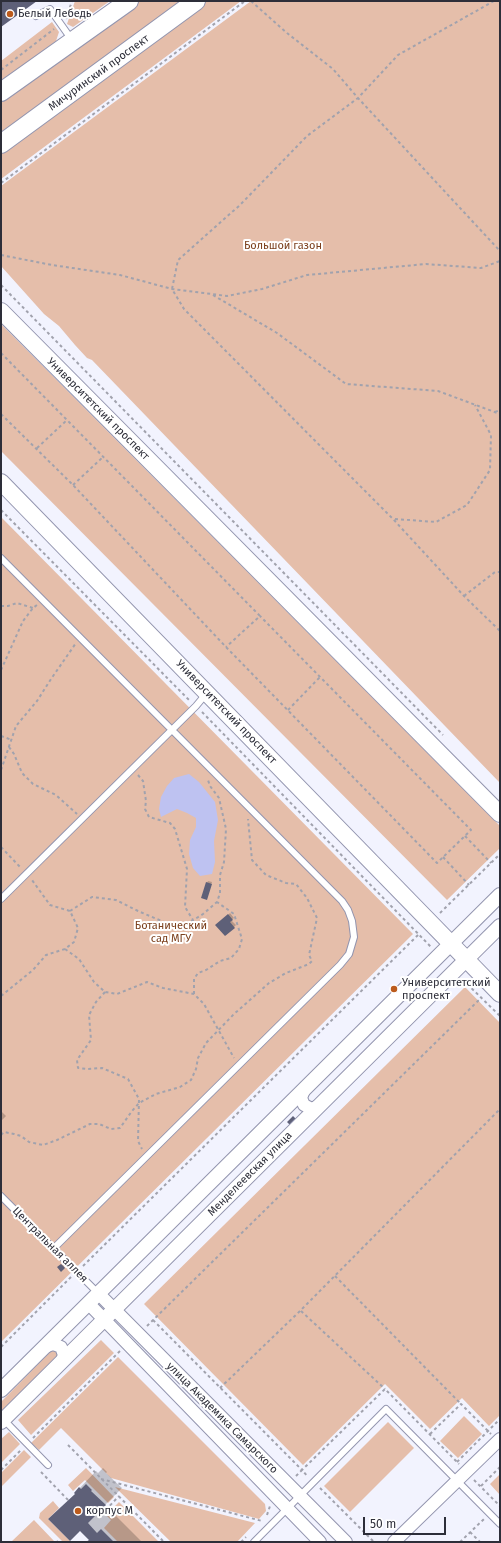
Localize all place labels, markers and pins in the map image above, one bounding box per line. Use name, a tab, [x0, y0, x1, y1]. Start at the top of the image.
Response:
place label: Белый Лебедь	[18, 7, 91, 21]
marker: Белый Лебедь	[5, 9, 15, 19]
place label: Университетский проспект	[402, 976, 491, 1002]
marker: Университетский проспект	[389, 984, 399, 994]
place label: корпус М	[86, 1504, 133, 1518]
marker: корпус М	[73, 1506, 83, 1516]

